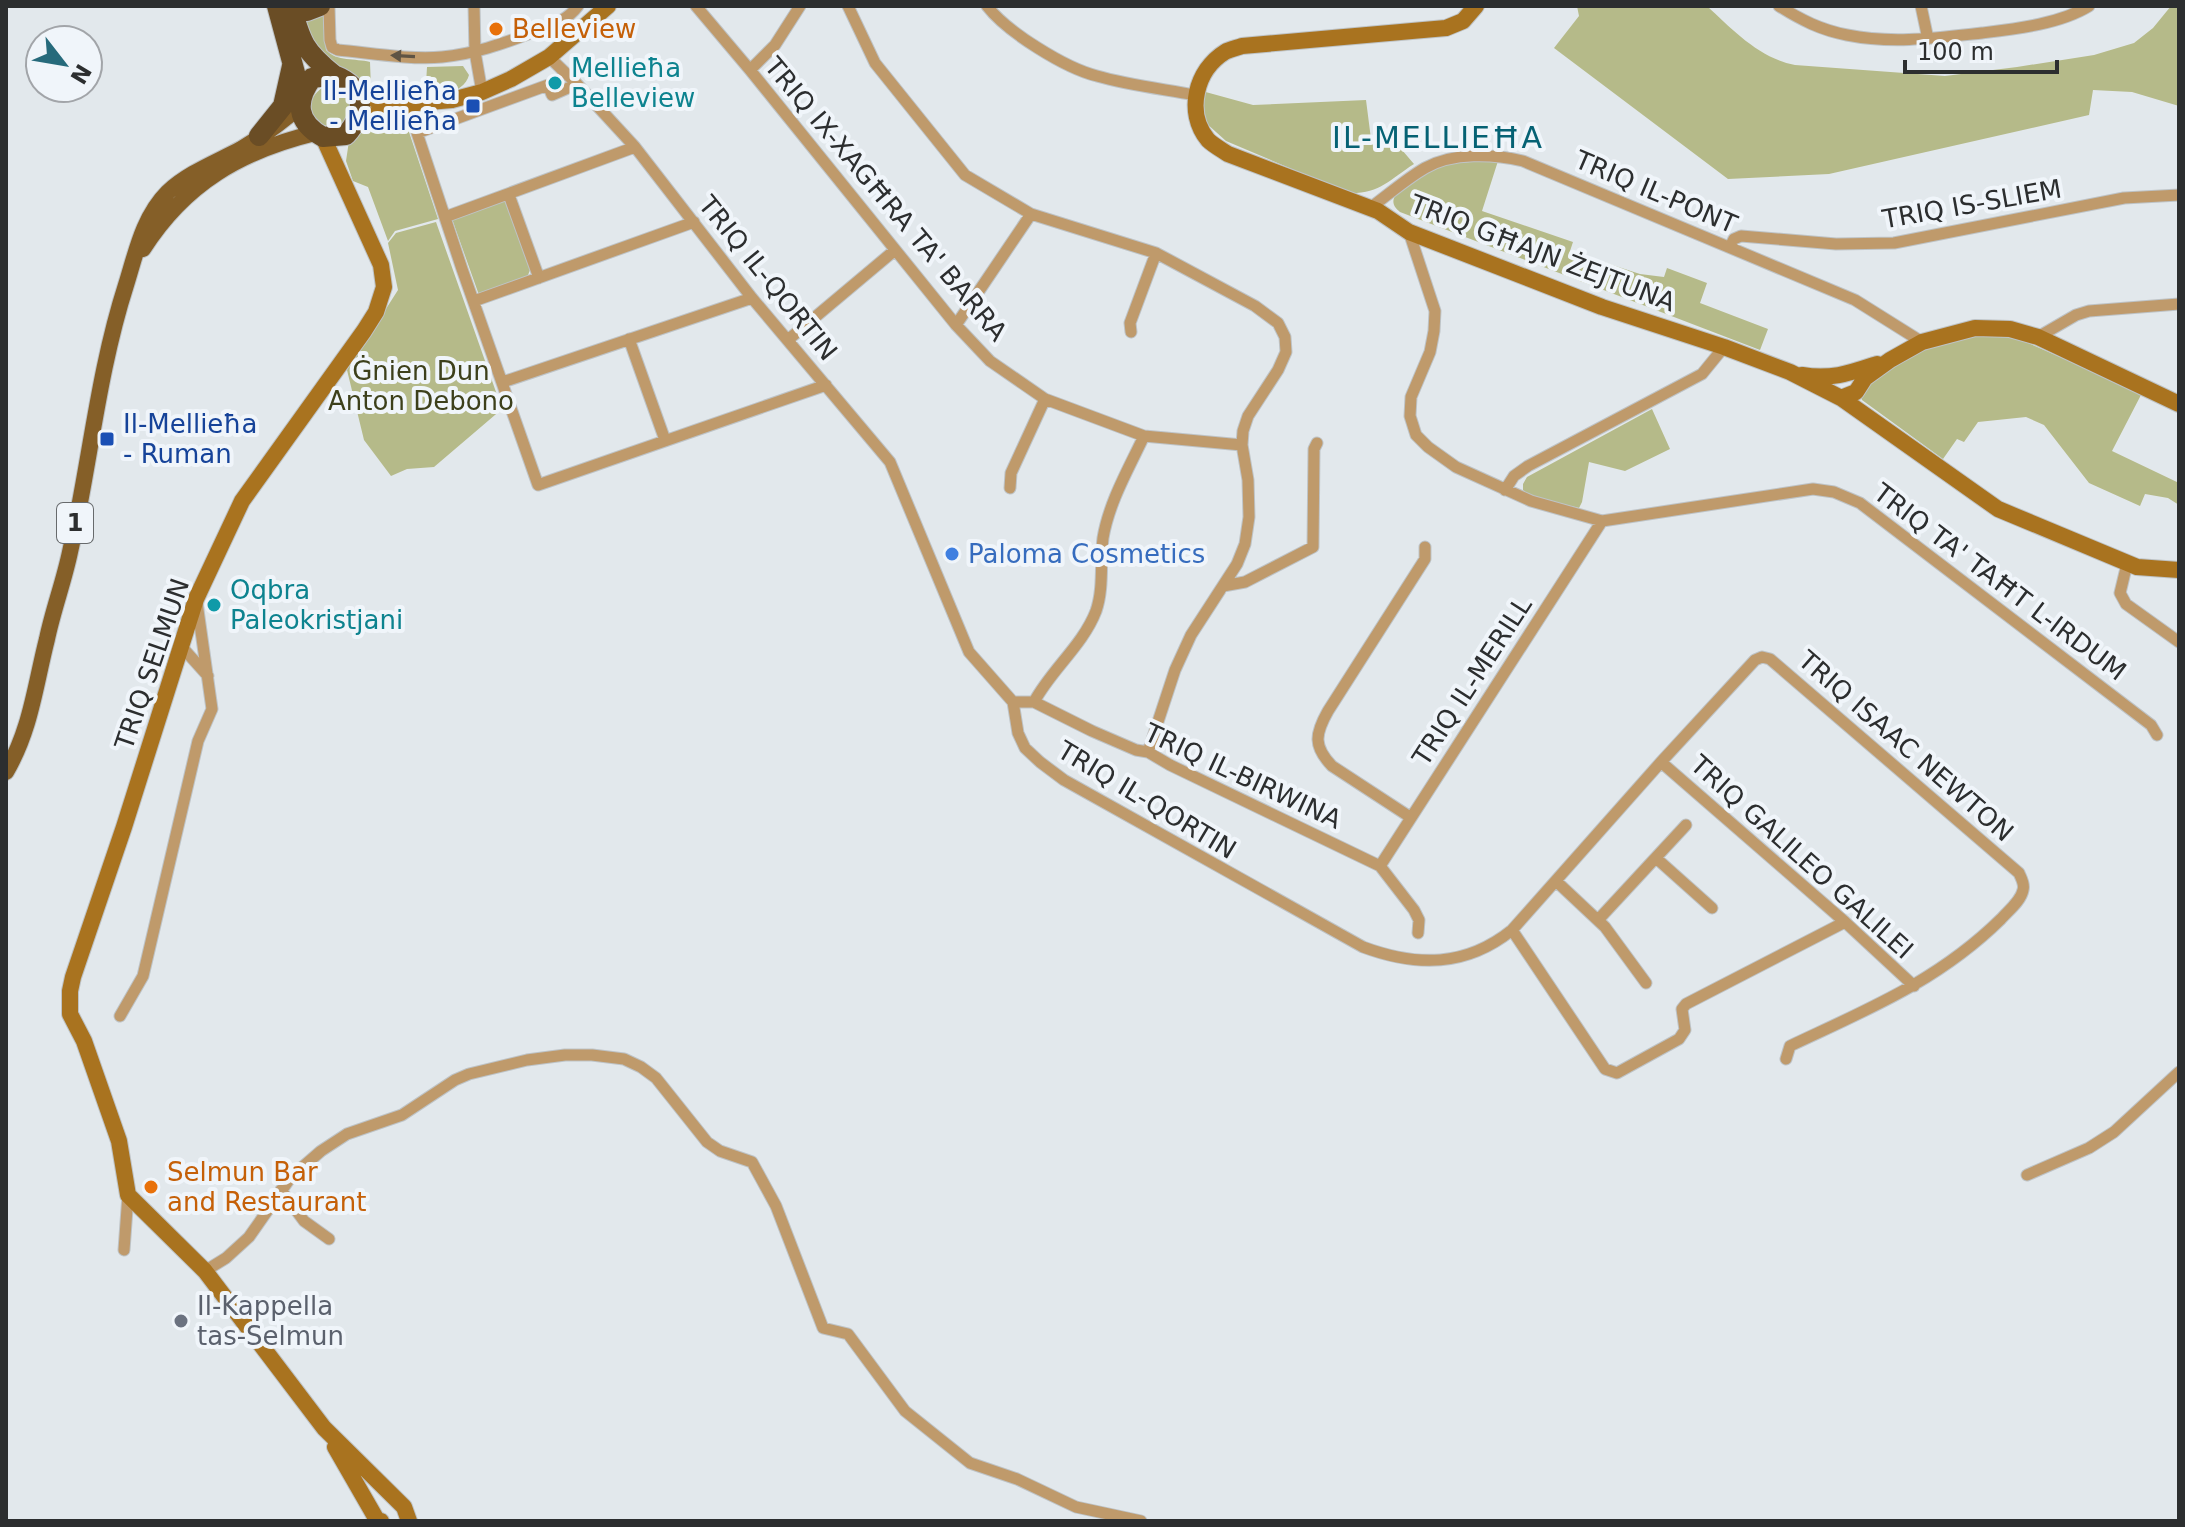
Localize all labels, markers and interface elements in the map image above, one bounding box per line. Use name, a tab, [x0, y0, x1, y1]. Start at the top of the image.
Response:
place label: Belleview	[512, 14, 636, 44]
marker: Belleview	[487, 20, 505, 38]
north arrow	[24, 24, 104, 104]
scale bar	[1905, 24, 2057, 74]
text: 100 m	[1917, 38, 1994, 66]
one-way arrow	[390, 49, 415, 62]
street label: TRIQ IX-XAGĦRA TA' BARRA	[758, 51, 1013, 347]
place label: Mellieħa Belleview	[571, 53, 695, 113]
text: N	[65, 60, 96, 88]
marker: Mellieħa Belleview	[546, 74, 564, 92]
place label: Il-Mellieħa - Mellieħa	[323, 76, 457, 136]
marker: Il-Mellieħa - Mellieħa	[464, 97, 482, 115]
district label: IL-MELLIEĦA	[1332, 120, 1544, 155]
street label: TRIQ IL-PONT	[1570, 144, 1742, 240]
street label: TRIQ IS-SLIEM	[1879, 173, 2064, 235]
street label: TRIQ GĦAJN ŻEJTUNA	[1405, 187, 1680, 318]
street label: TRIQ IL-QORTIN	[692, 189, 843, 366]
park label: Ġnien Dun Anton Debono	[328, 355, 514, 416]
place label: Il-Mellieħa - Ruman	[123, 409, 257, 469]
marker: Il-Mellieħa - Ruman	[98, 430, 116, 448]
street label: TRIQ TA' TAĦT L-IRDUM	[1867, 477, 2132, 687]
road number: 1	[57, 503, 93, 543]
place label: Paloma Cosmetics	[968, 539, 1205, 569]
marker: Paloma Cosmetics	[943, 545, 961, 563]
street label: TRIQ SELMUN	[108, 575, 195, 754]
place label: Oqbra Paleokristjani	[230, 575, 403, 635]
street label: TRIQ IL-MERILL	[1406, 591, 1538, 772]
marker: Oqbra Paleokristjani	[205, 596, 223, 614]
street label: TRIQ ISAAC NEWTON	[1792, 644, 2019, 847]
street label: TRIQ IL-BIRWINA	[1139, 717, 1346, 835]
street label: TRIQ IL-QORTIN	[1052, 734, 1242, 865]
street label: TRIQ GALILEO GALILEI	[1684, 749, 1919, 965]
place label: Selmun Bar and Restaurant	[167, 1157, 367, 1217]
marker: Selmun Bar and Restaurant	[142, 1178, 160, 1196]
place label: Il-Kappella tas-Selmun	[197, 1291, 344, 1351]
marker: Il-Kappella tas-Selmun	[172, 1312, 190, 1330]

